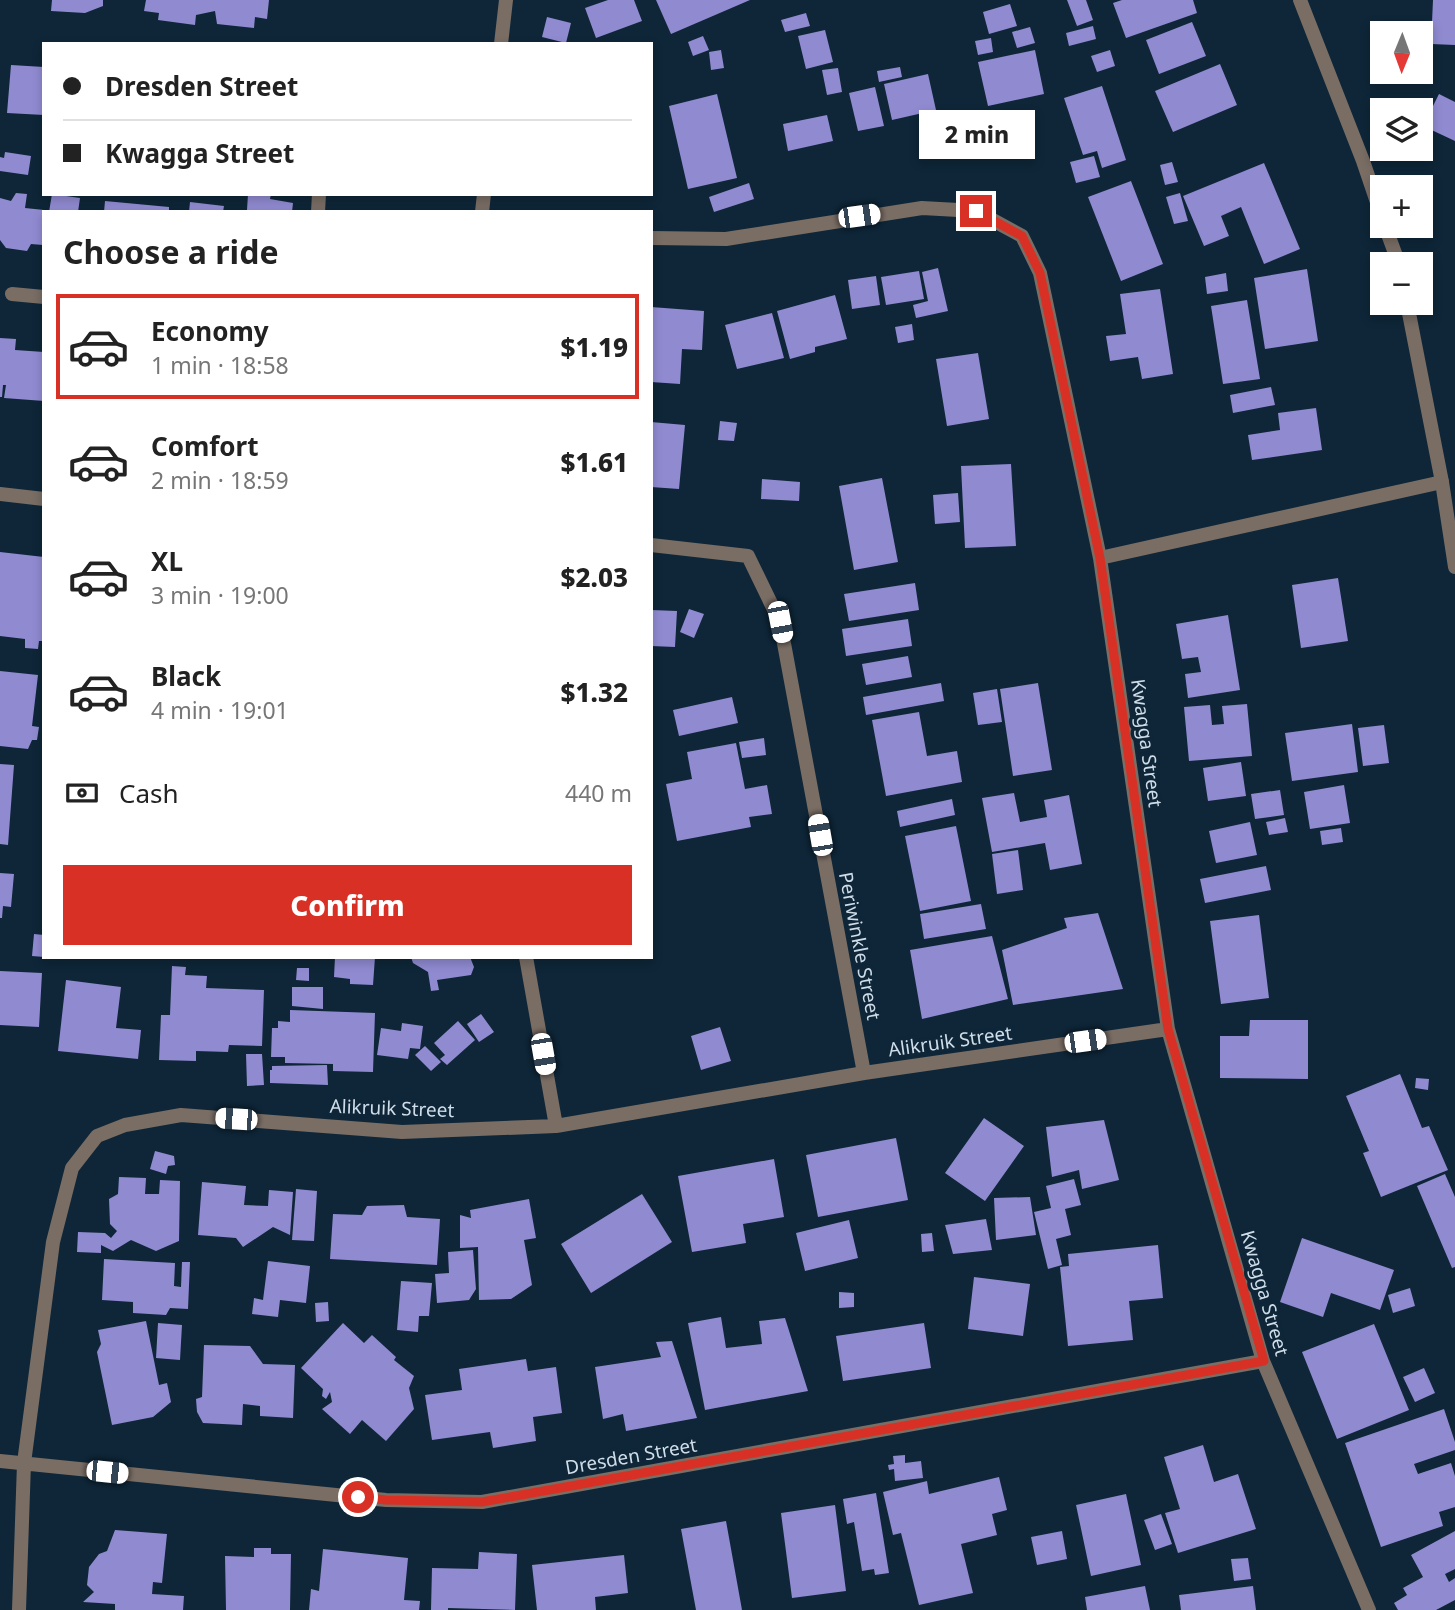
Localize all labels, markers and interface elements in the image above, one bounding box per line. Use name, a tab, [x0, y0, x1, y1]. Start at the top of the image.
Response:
north arrow	[1370, 21, 1433, 84]
map controls	[1370, 21, 1433, 315]
text: Dresden Street	[105, 68, 298, 104]
button: layers	[1370, 98, 1433, 161]
callout: 2 min	[918, 110, 1034, 158]
text: 2 min	[945, 118, 1009, 150]
text: Kwagga Street	[105, 135, 294, 171]
button: +	[1370, 175, 1433, 238]
route end	[960, 195, 992, 227]
car	[837, 203, 882, 229]
text: Choose a ride	[63, 230, 279, 273]
button: −	[1370, 252, 1433, 315]
text: Economy	[151, 313, 269, 349]
icon: car	[67, 315, 130, 378]
text: $1.19	[561, 329, 628, 365]
text: 1 min · 18:58	[151, 349, 289, 381]
text: Comfort	[151, 428, 259, 464]
icon: car	[67, 430, 130, 493]
text: $1.61	[561, 444, 628, 480]
text: 2 min · 18:59	[151, 464, 289, 496]
text: XL	[151, 543, 183, 579]
icon: car	[67, 545, 130, 608]
text: $2.03	[561, 559, 628, 595]
text: 3 min · 19:00	[151, 579, 289, 611]
car	[766, 599, 795, 645]
text: Black	[151, 658, 221, 694]
icon: car	[67, 660, 130, 723]
text: $1.32	[561, 674, 628, 710]
street label: Kwagga Street	[1125, 677, 1169, 809]
text: 4 min · 19:01	[151, 694, 289, 726]
icon: cash	[63, 774, 101, 812]
text: Cash	[119, 775, 179, 811]
text: 440 m	[565, 777, 632, 809]
car	[807, 812, 834, 858]
button: Confirm	[63, 865, 632, 945]
street label: Periwinkle Street	[833, 870, 887, 1022]
street label: Alikruik Street	[886, 1019, 1014, 1063]
car	[1063, 1028, 1108, 1054]
car	[530, 1031, 557, 1077]
street label: Alikruik Street	[329, 1093, 455, 1123]
car	[215, 1107, 258, 1131]
street label: Kwagga Street	[1235, 1227, 1295, 1359]
street label: Dresden Street	[563, 1432, 699, 1480]
car	[86, 1459, 129, 1485]
route start	[342, 1481, 374, 1513]

